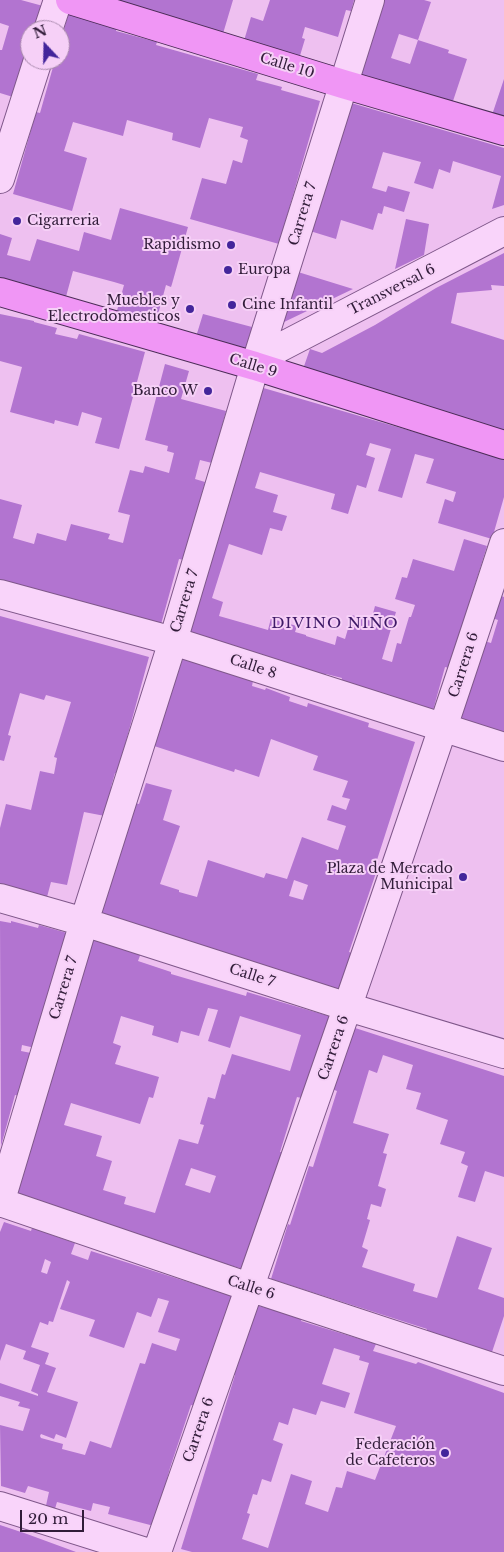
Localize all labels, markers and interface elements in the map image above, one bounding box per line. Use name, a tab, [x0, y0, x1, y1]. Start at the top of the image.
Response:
north arrow	[20, 20, 70, 70]
text: N	[31, 21, 49, 43]
street label: Calle 10	[258, 50, 316, 82]
street label: Carrera 7	[285, 180, 321, 248]
place label: Cigarreria	[27, 213, 100, 229]
marker: Cigarreria	[11, 215, 23, 227]
place label: Rapidismo	[143, 237, 221, 253]
marker: Rapidismo	[225, 239, 237, 251]
street label: Transversal 6	[346, 261, 438, 319]
place label: Europa	[238, 262, 290, 278]
marker: Europa	[222, 264, 234, 276]
place label: Muebles y Electrodomesticos	[48, 293, 180, 326]
place label: Cine Infantil	[242, 297, 333, 313]
marker: Cine Infantil	[226, 299, 238, 311]
marker: Muebles y Electrodomesticos	[184, 303, 196, 315]
street label: Calle 9	[227, 351, 279, 381]
place label: Banco W	[133, 383, 198, 399]
marker: Banco W	[202, 385, 214, 397]
street label: Carrera 7	[167, 567, 203, 635]
district label: DIVINO NIÑO	[270, 615, 400, 633]
street label: Carrera 6	[446, 630, 482, 700]
street label: Calle 8	[227, 652, 279, 682]
place label: Plaza de Mercado Municipal	[327, 861, 453, 894]
marker: Plaza de Mercado Municipal	[457, 871, 469, 883]
street label: Carrera 7	[46, 954, 82, 1022]
street label: Calle 7	[227, 961, 277, 991]
street label: Carrera 6	[315, 1013, 353, 1083]
street label: Calle 6	[225, 1272, 277, 1304]
street label: Carrera 6	[180, 1395, 218, 1465]
place label: Federación de Cafeteros	[346, 1437, 435, 1470]
marker: Federación de Cafeteros	[439, 1447, 451, 1459]
scale bar	[22, 1500, 86, 1532]
text: 20 m	[28, 1509, 68, 1528]

